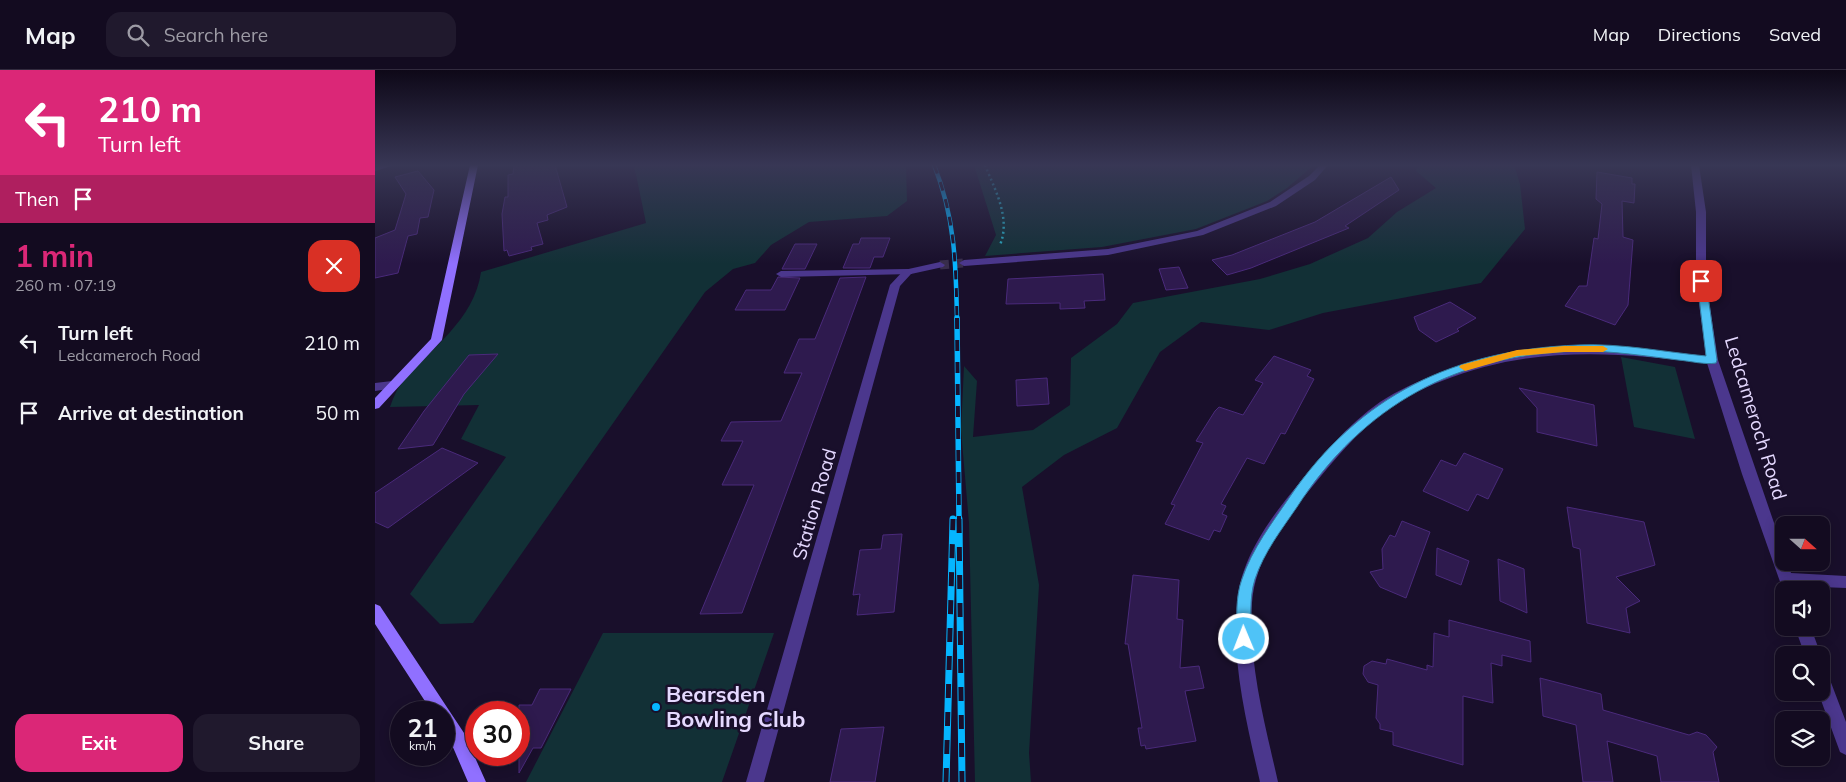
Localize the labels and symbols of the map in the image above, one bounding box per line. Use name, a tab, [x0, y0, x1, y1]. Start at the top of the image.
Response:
pin	[1680, 260, 1722, 302]
street label: Ledcameroch Road	[1720, 333, 1792, 503]
street label: Station Road	[787, 446, 841, 562]
north arrow	[1775, 516, 1830, 571]
position arrow	[1217, 612, 1269, 664]
place label: Bearsden Bowling Club	[666, 680, 805, 733]
speed limit sign: 30	[465, 701, 530, 766]
marker: Bearsden Bowling Club	[650, 701, 662, 713]

